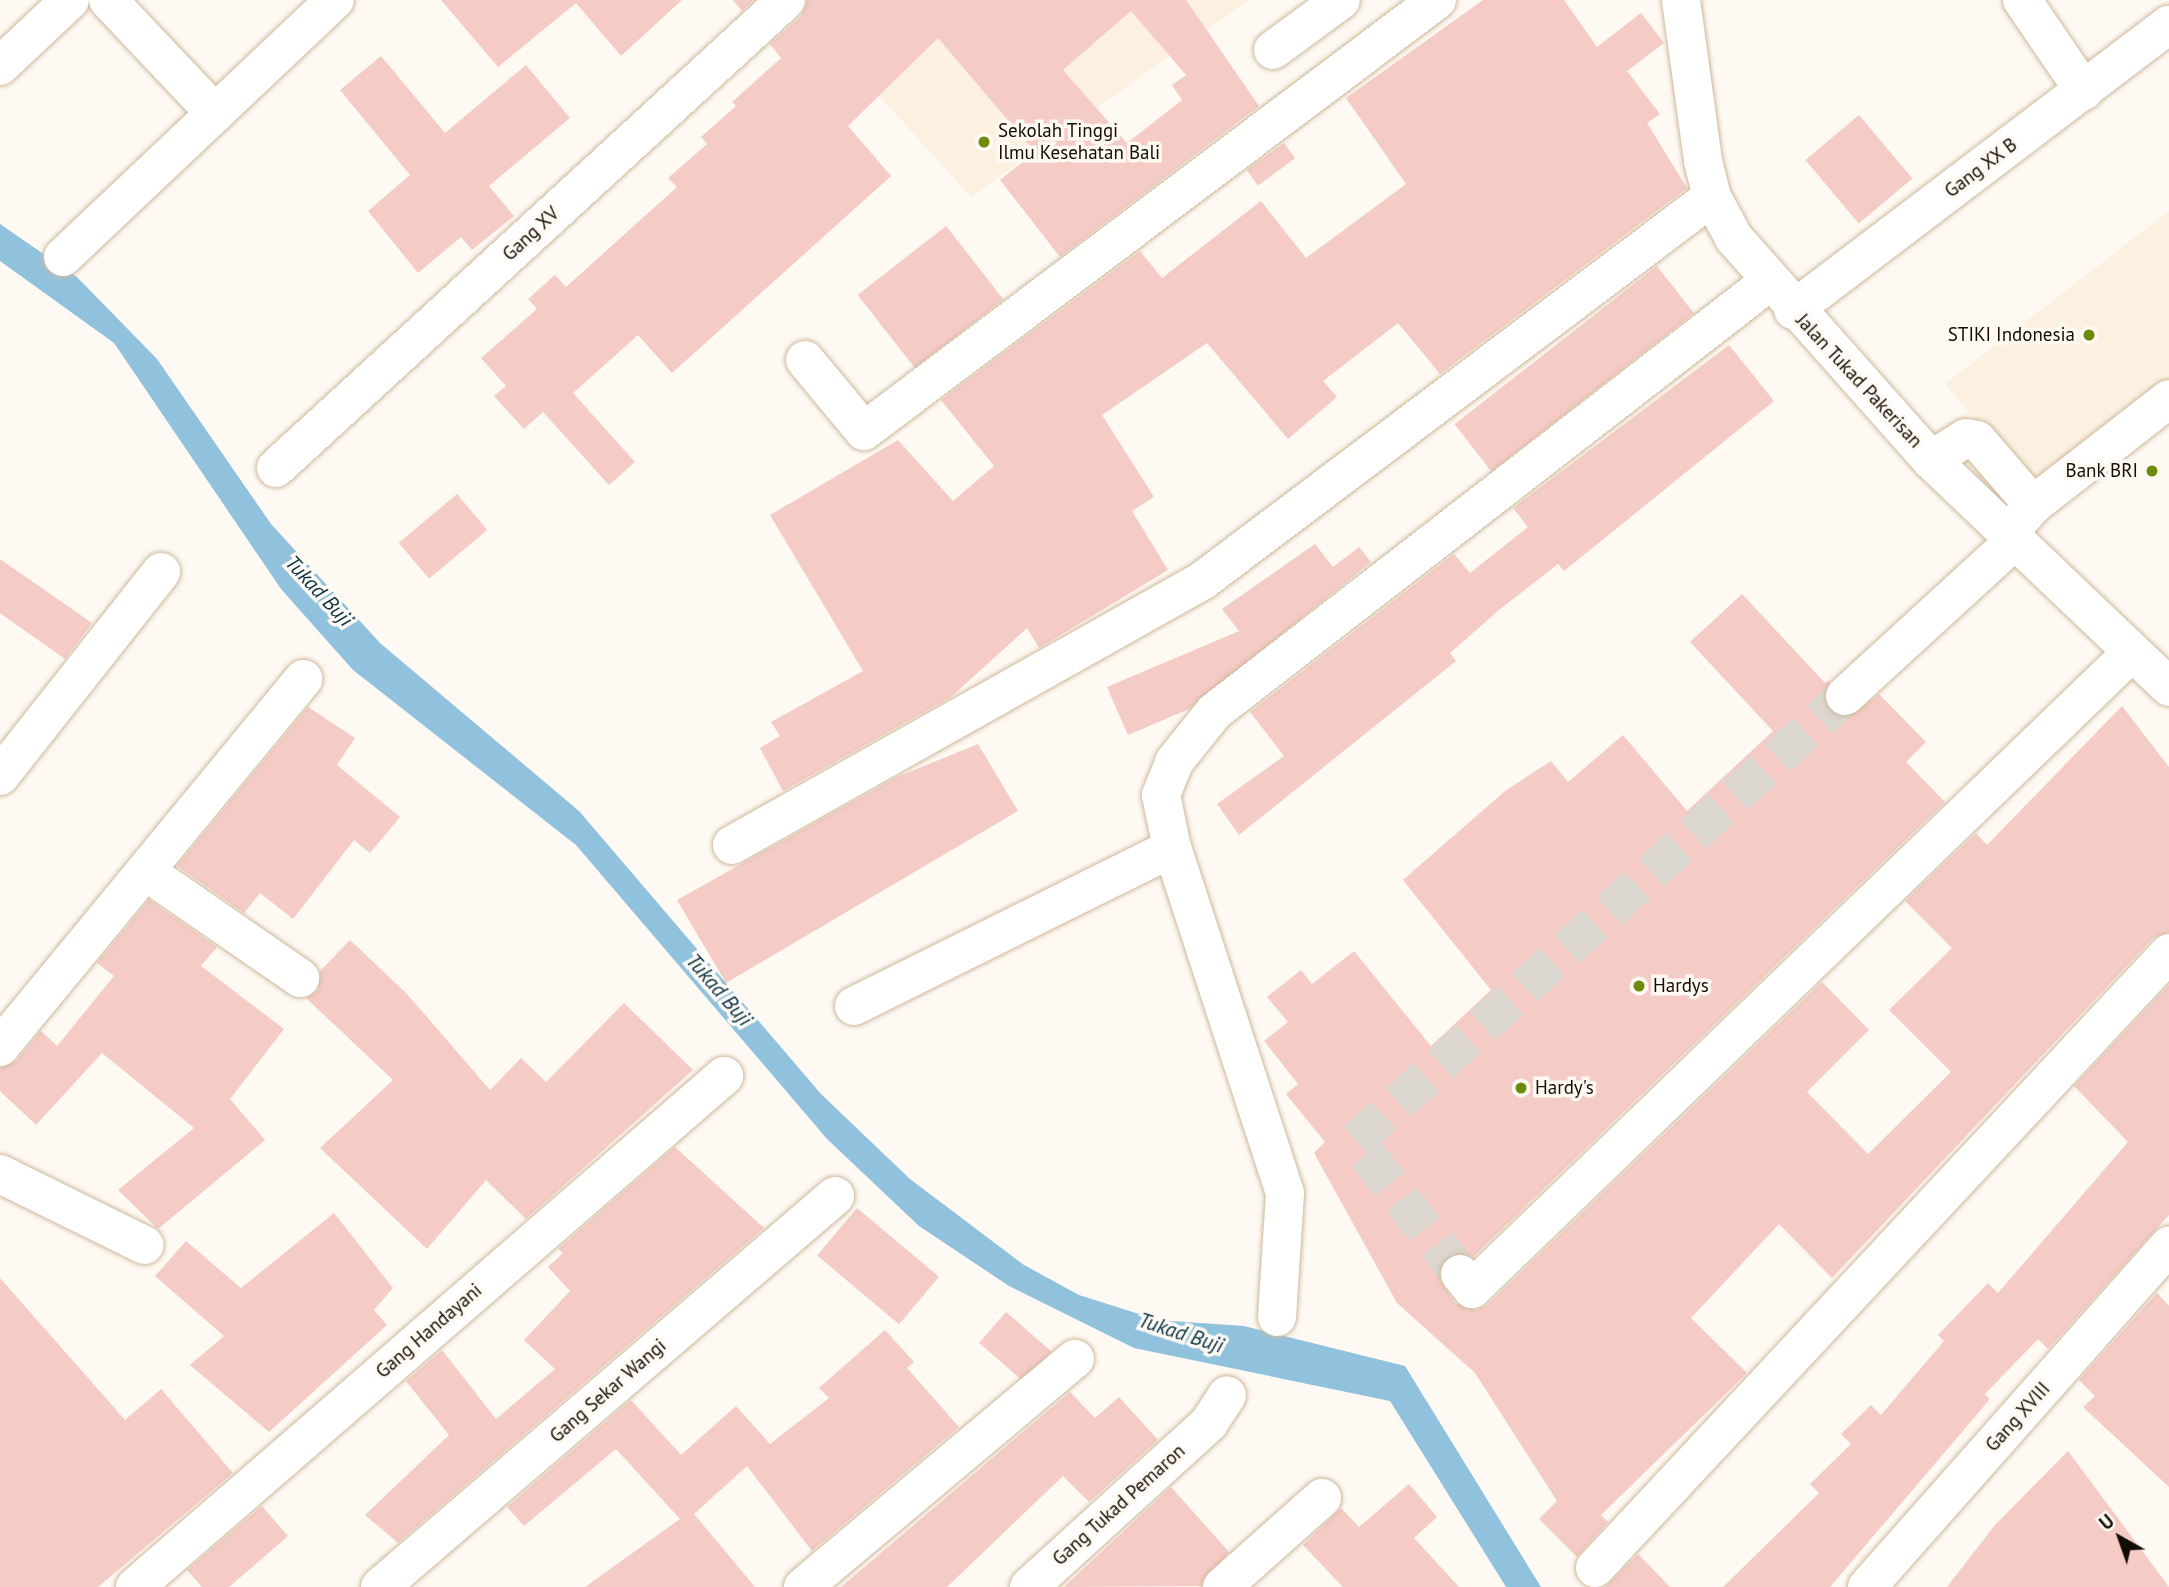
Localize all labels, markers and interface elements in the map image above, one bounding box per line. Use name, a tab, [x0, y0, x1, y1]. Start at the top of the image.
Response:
place label: Sekolah Tinggi Ilmu Kesehatan Bali	[998, 120, 1160, 164]
street label: Gang XX B	[1940, 133, 2022, 203]
marker: Sekolah Tinggi Ilmu Kesehatan Bali	[976, 134, 992, 150]
street label: Gang XV	[498, 202, 564, 266]
street label: Jalan Tukad Pakerisan	[1791, 309, 1927, 453]
place label: STIKI Indonesia	[1948, 324, 2075, 346]
marker: STIKI Indonesia	[2081, 327, 2097, 343]
place label: Bank BRI	[2065, 460, 2138, 482]
marker: Bank BRI	[2144, 463, 2160, 479]
water label: Tukad Buji	[280, 550, 358, 632]
water label: Tukad Buji	[681, 949, 757, 1031]
place label: Hardys	[1653, 975, 1709, 997]
marker: Hardys	[1631, 978, 1647, 994]
place label: Hardy's	[1535, 1077, 1594, 1099]
marker: Hardy's	[1513, 1080, 1529, 1096]
street label: Gang Handayani	[371, 1279, 487, 1383]
water label: Tukad Buji	[1135, 1307, 1227, 1359]
street label: Gang Sekar Wangi	[545, 1334, 671, 1448]
street label: Gang XVIII	[1981, 1377, 2055, 1457]
street label: Gang Tukad Pemaron	[1048, 1439, 1190, 1571]
north arrow	[2085, 1503, 2155, 1573]
text: U	[2094, 1509, 2119, 1535]

